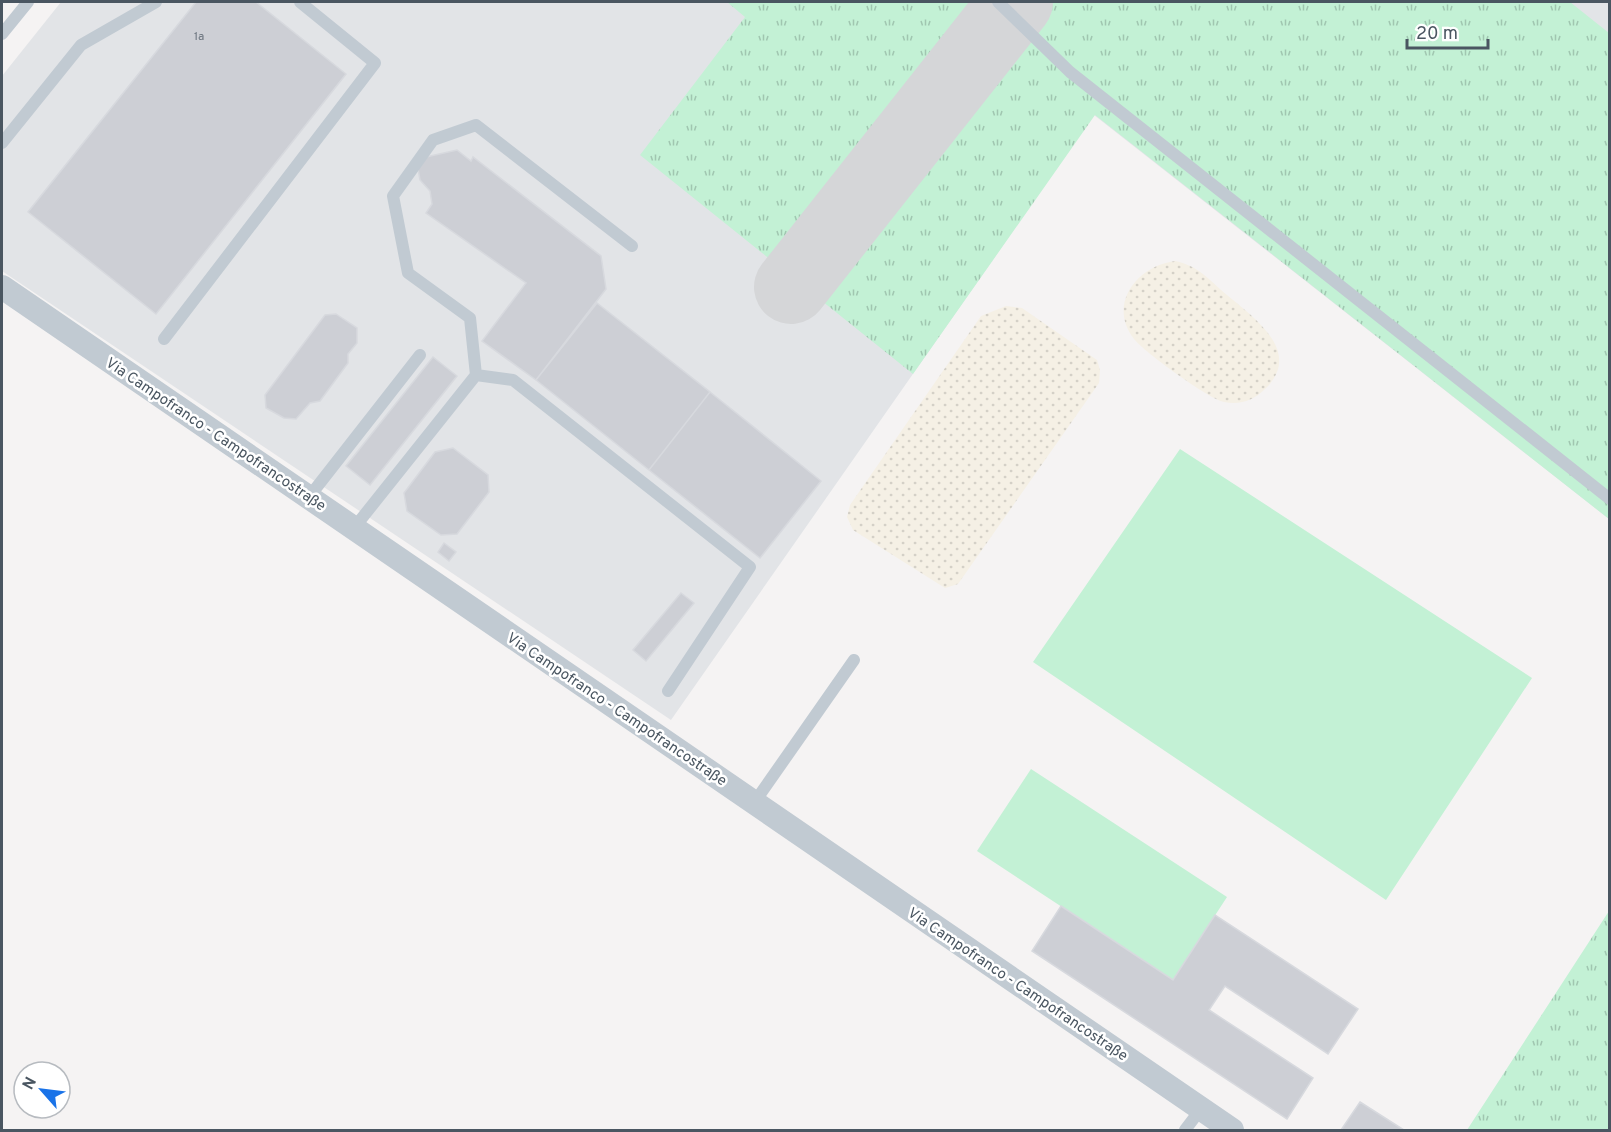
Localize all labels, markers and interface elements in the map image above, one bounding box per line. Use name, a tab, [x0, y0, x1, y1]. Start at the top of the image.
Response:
scale bar	[1407, 12, 1488, 50]
text: 20 m	[1416, 23, 1458, 46]
house number: 1a	[194, 29, 204, 45]
street label: Via Campofranco - Campofrancostraße	[101, 354, 329, 516]
street label: Via Campofranco - Campofrancostraße	[502, 629, 730, 791]
street label: Via Campofranco - Campofrancostraße	[903, 904, 1131, 1066]
north arrow	[12, 1060, 72, 1120]
text: N	[19, 1074, 42, 1094]

